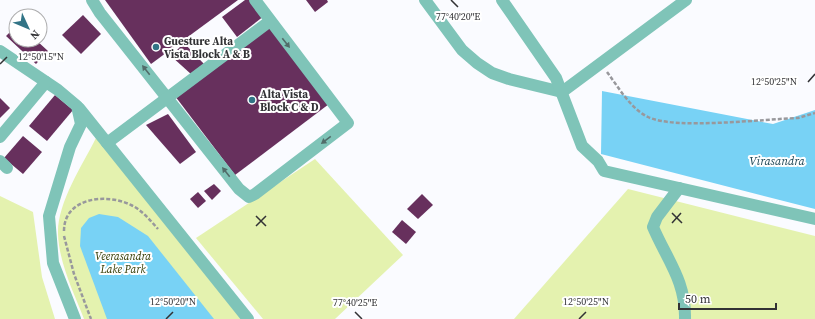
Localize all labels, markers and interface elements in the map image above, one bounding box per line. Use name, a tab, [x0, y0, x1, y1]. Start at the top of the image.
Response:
north arrow	[8, 8, 48, 48]
text: 77°40'20"E	[436, 10, 480, 23]
text: N	[27, 27, 43, 43]
place label: Guesture Alta Vista Block A & B	[164, 34, 250, 62]
one-way arrow	[282, 37, 291, 48]
marker: Guesture Alta Vista Block A & B	[151, 42, 161, 52]
text: 12°50'15"N	[18, 50, 64, 63]
one-way arrow	[141, 64, 150, 75]
text: 12°50'25"N	[751, 75, 797, 88]
place label: Alta Vista Block C & D	[260, 87, 319, 115]
marker: Alta Vista Block C & D	[247, 95, 257, 105]
one-way arrow	[321, 136, 332, 145]
water label: Virasandra	[749, 153, 805, 169]
one-way arrow	[221, 167, 230, 178]
park label: Veerasandra Lake Park	[95, 249, 151, 277]
scale bar	[679, 285, 776, 311]
text: 50 m	[685, 291, 711, 307]
text: 12°50'20"N	[150, 295, 196, 308]
text: 12°50'25"N	[563, 295, 609, 308]
text: 77°40'25"E	[333, 296, 377, 309]

